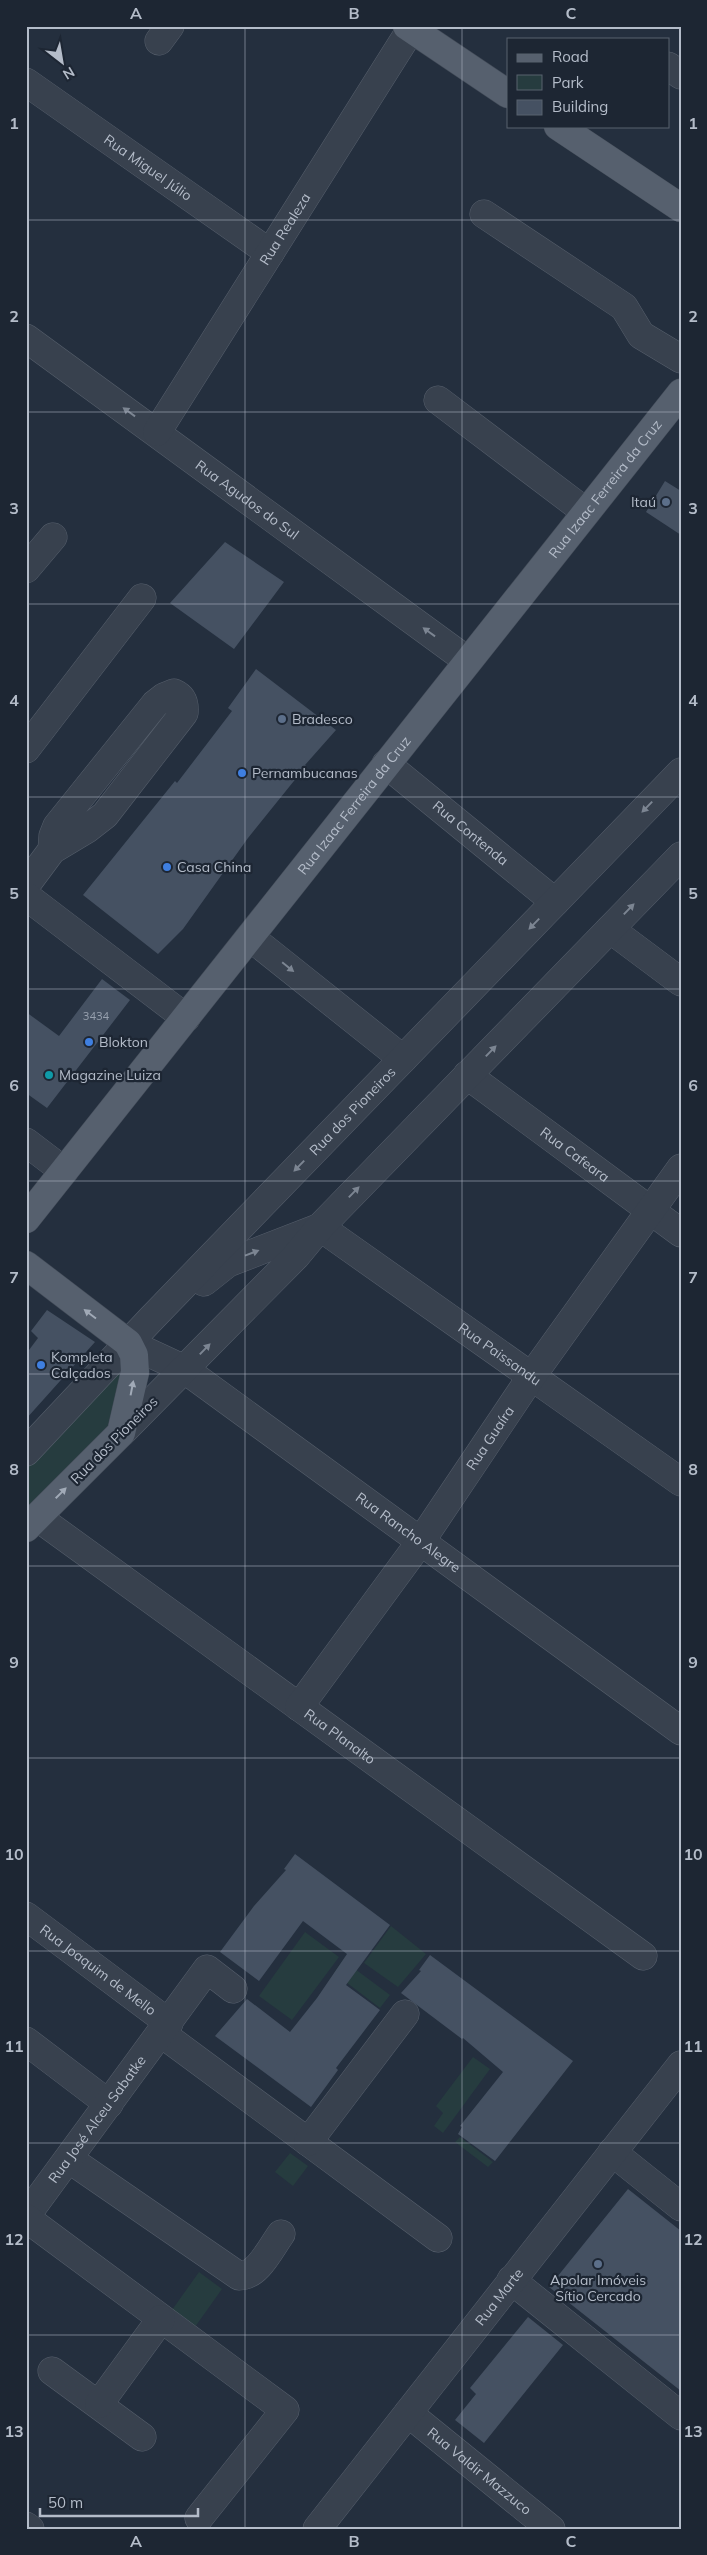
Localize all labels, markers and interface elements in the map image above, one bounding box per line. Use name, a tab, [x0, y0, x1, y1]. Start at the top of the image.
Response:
text: A	[130, 3, 142, 23]
text: B	[348, 3, 360, 23]
text: C	[566, 3, 577, 23]
north arrow	[38, 38, 88, 88]
legend	[507, 38, 670, 128]
text: Road	[552, 47, 589, 66]
text: N	[60, 63, 78, 84]
text: Park	[552, 73, 584, 92]
text: Building	[552, 97, 608, 116]
text: 1	[9, 113, 19, 133]
text: 1	[688, 113, 698, 133]
street label: Rua Miguel Júlio	[100, 130, 196, 205]
street label: Rua Realeza	[256, 190, 314, 268]
text: 2	[9, 306, 19, 326]
text: 2	[688, 306, 698, 326]
one-way arrow	[122, 407, 136, 417]
street label: Rua Izaac Ferreira da Cruz	[545, 416, 666, 562]
street label: Rua Agudos do Sul	[192, 456, 303, 543]
place label: Itaú	[631, 493, 656, 511]
marker: Itaú	[660, 496, 672, 508]
text: 3	[9, 498, 19, 518]
text: 3	[688, 498, 698, 518]
one-way arrow	[422, 627, 436, 637]
text: 4	[9, 690, 19, 710]
text: 4	[688, 690, 698, 710]
place label: Bradesco	[292, 710, 353, 728]
marker: Bradesco	[276, 713, 288, 725]
street label: Rua Izaac Ferreira da Cruz	[294, 732, 415, 878]
place label: Pernambucanas	[252, 764, 358, 782]
marker: Pernambucanas	[236, 767, 248, 779]
street label: Rua Contenda	[429, 797, 512, 869]
one-way arrow	[641, 801, 653, 813]
place label: Casa China	[177, 858, 251, 876]
marker: Casa China	[161, 861, 173, 873]
text: 5	[9, 883, 19, 903]
text: 5	[688, 883, 698, 903]
one-way arrow	[623, 904, 635, 916]
one-way arrow	[528, 917, 540, 929]
one-way arrow	[281, 962, 294, 973]
house number: 3434	[83, 1009, 110, 1023]
place label: Blokton	[99, 1033, 148, 1051]
marker: Blokton	[83, 1036, 95, 1048]
one-way arrow	[485, 1045, 497, 1057]
street label: Rua dos Pioneiros	[305, 1063, 399, 1159]
place label: Magazine Luiza	[59, 1066, 161, 1084]
marker: Magazine Luiza	[43, 1069, 55, 1081]
text: 6	[9, 1075, 19, 1095]
text: 6	[688, 1075, 698, 1095]
street label: Rua Cafeara	[537, 1123, 613, 1186]
one-way arrow	[293, 1160, 305, 1172]
one-way arrow	[347, 1186, 359, 1198]
one-way arrow	[245, 1249, 259, 1257]
text: 7	[9, 1267, 19, 1287]
text: 7	[688, 1267, 698, 1287]
one-way arrow	[84, 1308, 97, 1319]
street label: Rua Paissandu	[455, 1318, 545, 1389]
one-way arrow	[199, 1344, 211, 1356]
place label: Kompleta Calçados	[51, 1348, 113, 1382]
marker: Kompleta Calçados	[35, 1359, 47, 1371]
one-way arrow	[129, 1380, 137, 1396]
street label: Rua dos Pioneiros	[67, 1392, 162, 1487]
street label: Rua Guaíra	[462, 1403, 518, 1473]
text: 8	[9, 1459, 19, 1479]
text: 8	[688, 1459, 698, 1479]
one-way arrow	[54, 1488, 66, 1500]
street label: Rua Rancho Alegre	[352, 1488, 464, 1576]
text: 9	[9, 1652, 19, 1672]
text: 9	[688, 1652, 698, 1672]
street label: Rua Planalto	[301, 1705, 379, 1768]
text: 10	[4, 1844, 24, 1864]
text: 10	[683, 1844, 703, 1864]
street label: Rua Joaquim de Mello	[36, 1921, 160, 2019]
text: 11	[4, 2036, 24, 2056]
text: 11	[683, 2036, 703, 2056]
street label: Rua José Alceu Sabatke	[44, 2052, 150, 2187]
text: 12	[4, 2229, 24, 2249]
text: 12	[683, 2229, 703, 2249]
marker: Apolar Imóveis Sítio Cercado	[592, 2258, 604, 2270]
street label: Rua Marte	[471, 2265, 527, 2329]
place label: Apolar Imóveis Sítio Cercado	[550, 2271, 646, 2305]
text: 13	[4, 2421, 24, 2441]
text: 13	[683, 2421, 703, 2441]
street label: Rua Valdir Mazzuco	[424, 2423, 535, 2519]
scale bar	[40, 2485, 198, 2517]
text: 50 m	[48, 2493, 83, 2512]
text: A	[130, 2531, 142, 2551]
text: B	[348, 2531, 360, 2551]
text: C	[566, 2531, 577, 2551]

